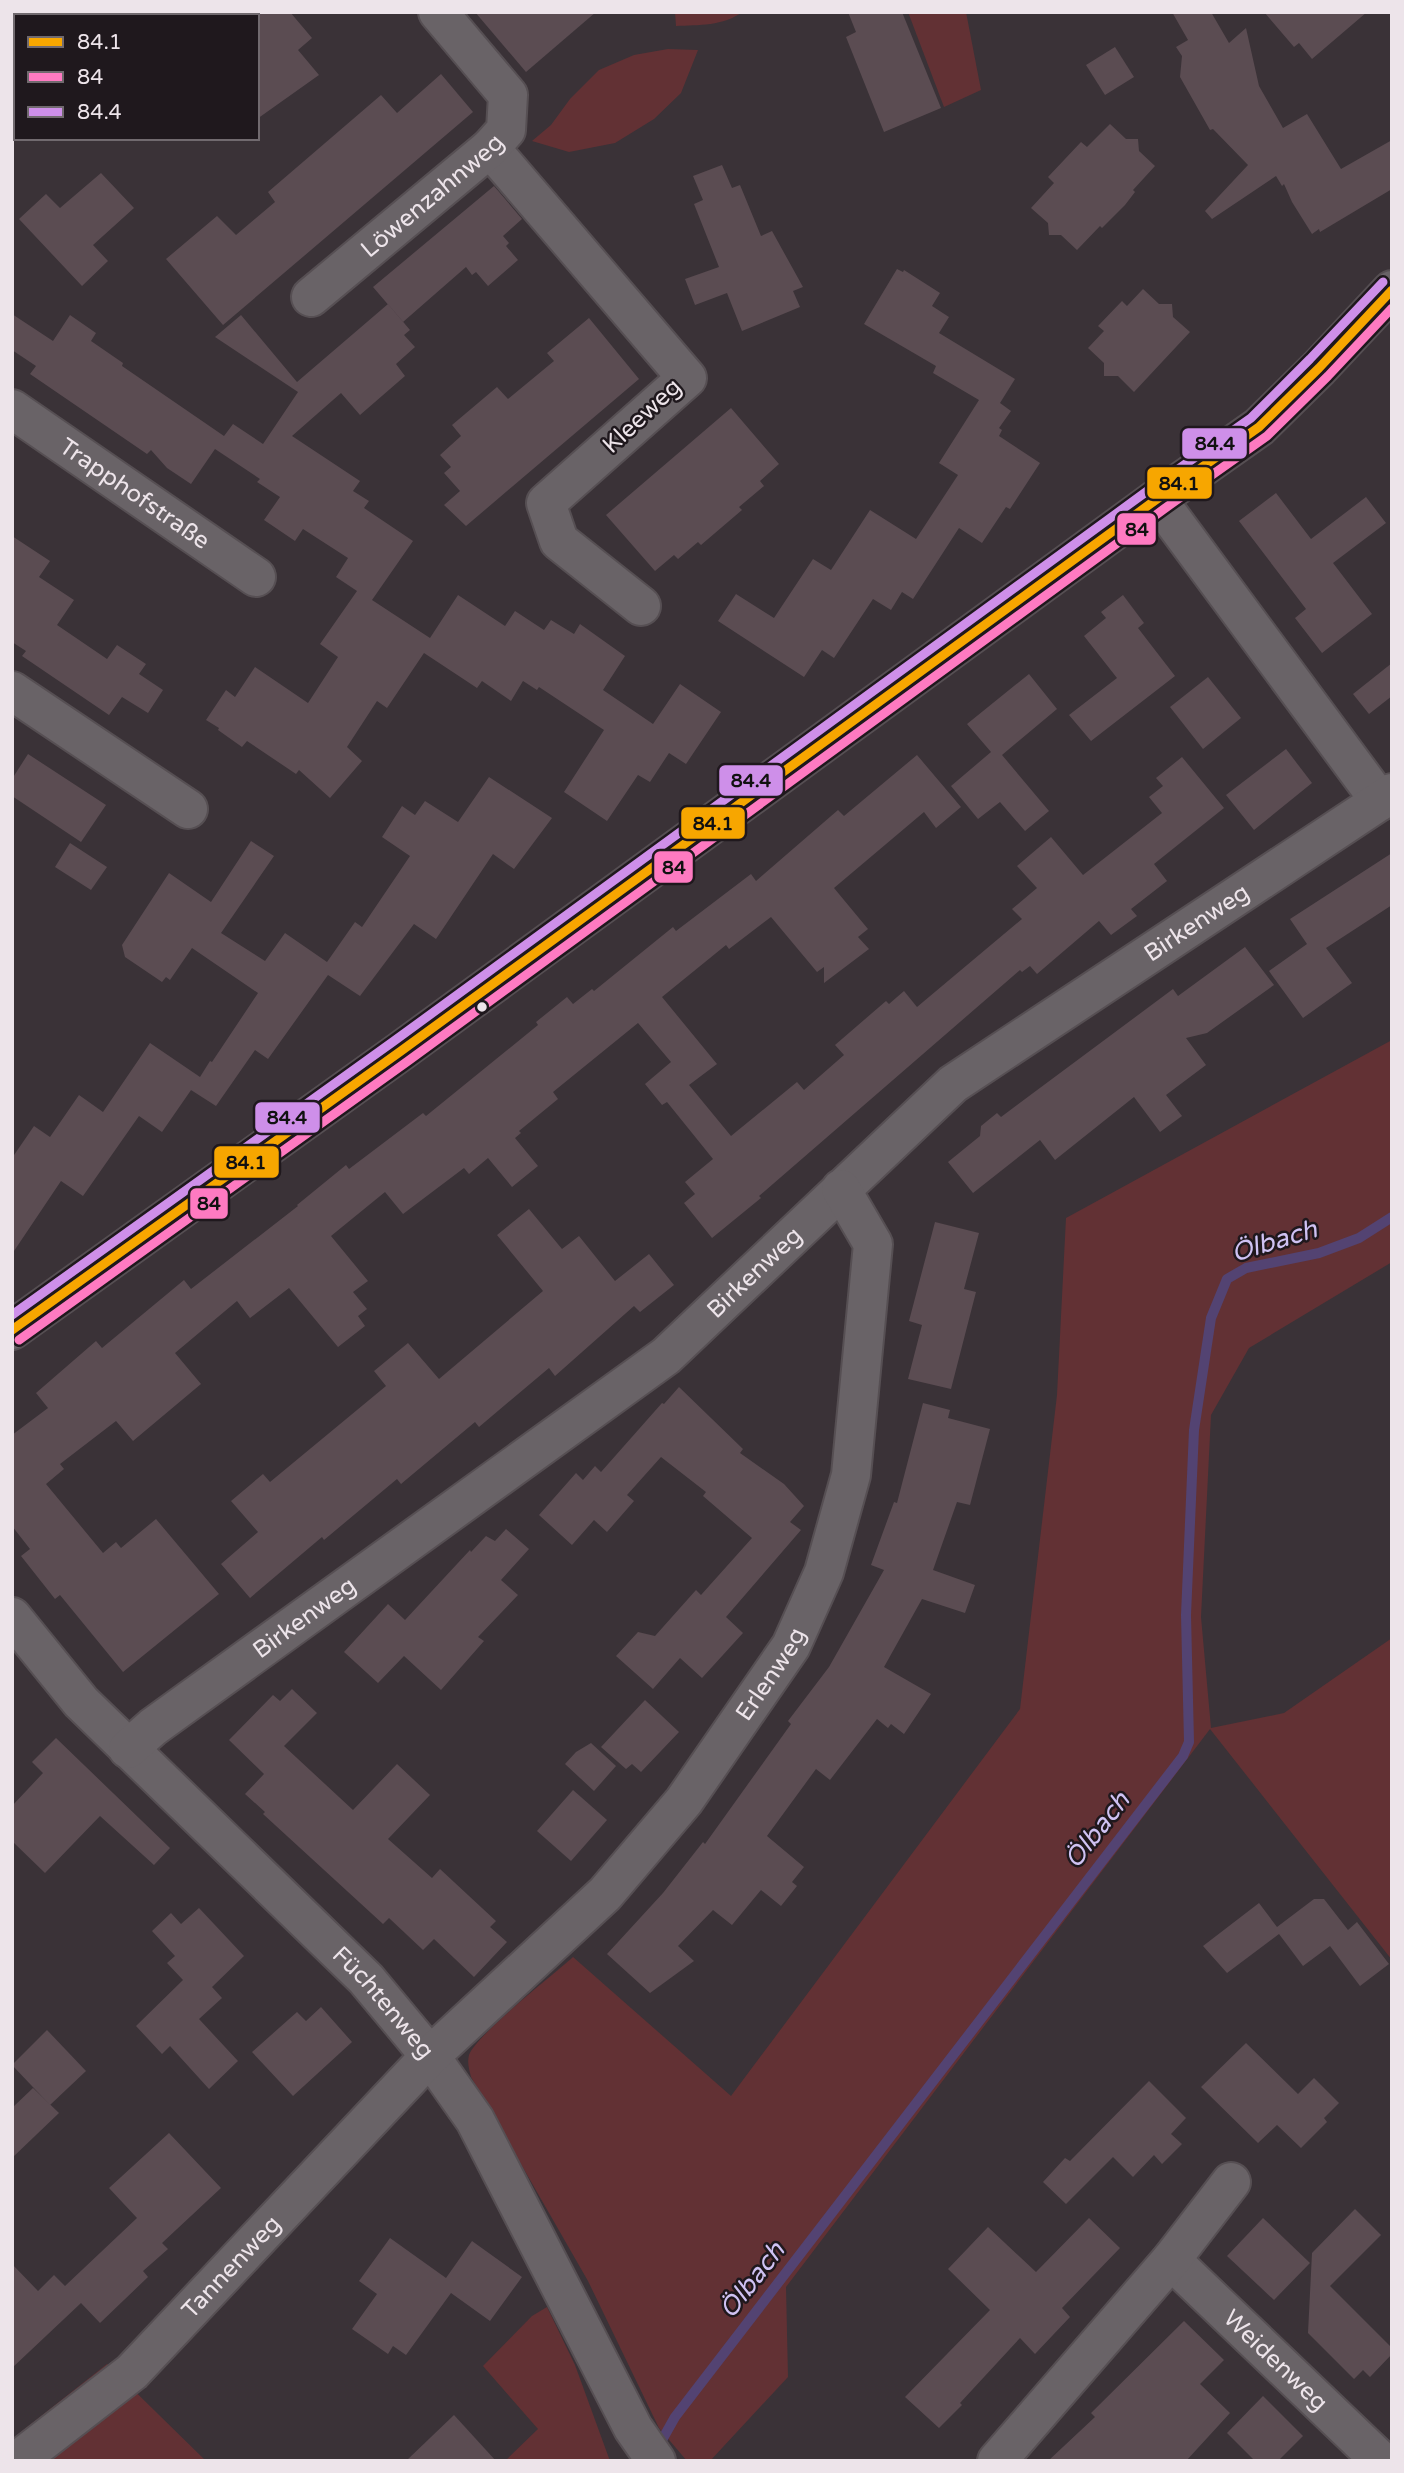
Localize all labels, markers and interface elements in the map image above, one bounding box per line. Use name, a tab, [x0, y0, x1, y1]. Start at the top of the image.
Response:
legend	[14, 14, 259, 140]
text: 84.1	[77, 30, 122, 55]
text: 84	[77, 65, 103, 90]
text: 84.4	[77, 100, 122, 125]
street label: Löwenzahnweg	[355, 128, 510, 264]
street label: Kleeweg	[597, 372, 687, 460]
line badge: 84.4	[1181, 427, 1248, 460]
street label: Trapphofstraße	[54, 432, 215, 555]
text: 84.4	[1195, 433, 1235, 455]
line badge: 84.1	[1146, 466, 1213, 500]
text: 84.1	[1159, 473, 1199, 495]
line badge: 84	[1116, 512, 1157, 546]
text: 84	[1125, 519, 1149, 541]
line badge: 84.4	[718, 764, 784, 797]
text: 84.4	[731, 770, 771, 792]
line badge: 84.1	[680, 806, 746, 840]
text: 84.1	[693, 813, 733, 835]
line badge: 84	[653, 850, 694, 884]
text: 84	[662, 857, 686, 879]
street label: Birkenweg	[1138, 877, 1255, 968]
unlabelled marker	[475, 1000, 489, 1014]
line badge: 84.4	[254, 1101, 321, 1134]
text: 84.4	[267, 1107, 307, 1129]
line badge: 84.1	[213, 1145, 280, 1179]
text: 84.1	[226, 1152, 266, 1174]
line badge: 84	[189, 1187, 229, 1220]
text: 84	[197, 1193, 221, 1215]
water label: Ölbach	[1227, 1213, 1322, 1269]
street label: Birkenweg	[701, 1221, 808, 1324]
street label: Birkenweg	[247, 1571, 361, 1665]
street label: Erlenweg	[729, 1623, 812, 1726]
water label: Ölbach	[1058, 1785, 1137, 1874]
street label: Füchtenweg	[327, 1940, 441, 2065]
street label: Tannenweg	[176, 2209, 287, 2324]
water label: Ölbach	[713, 2235, 792, 2324]
street label: Weidenweg	[1217, 2304, 1334, 2417]

